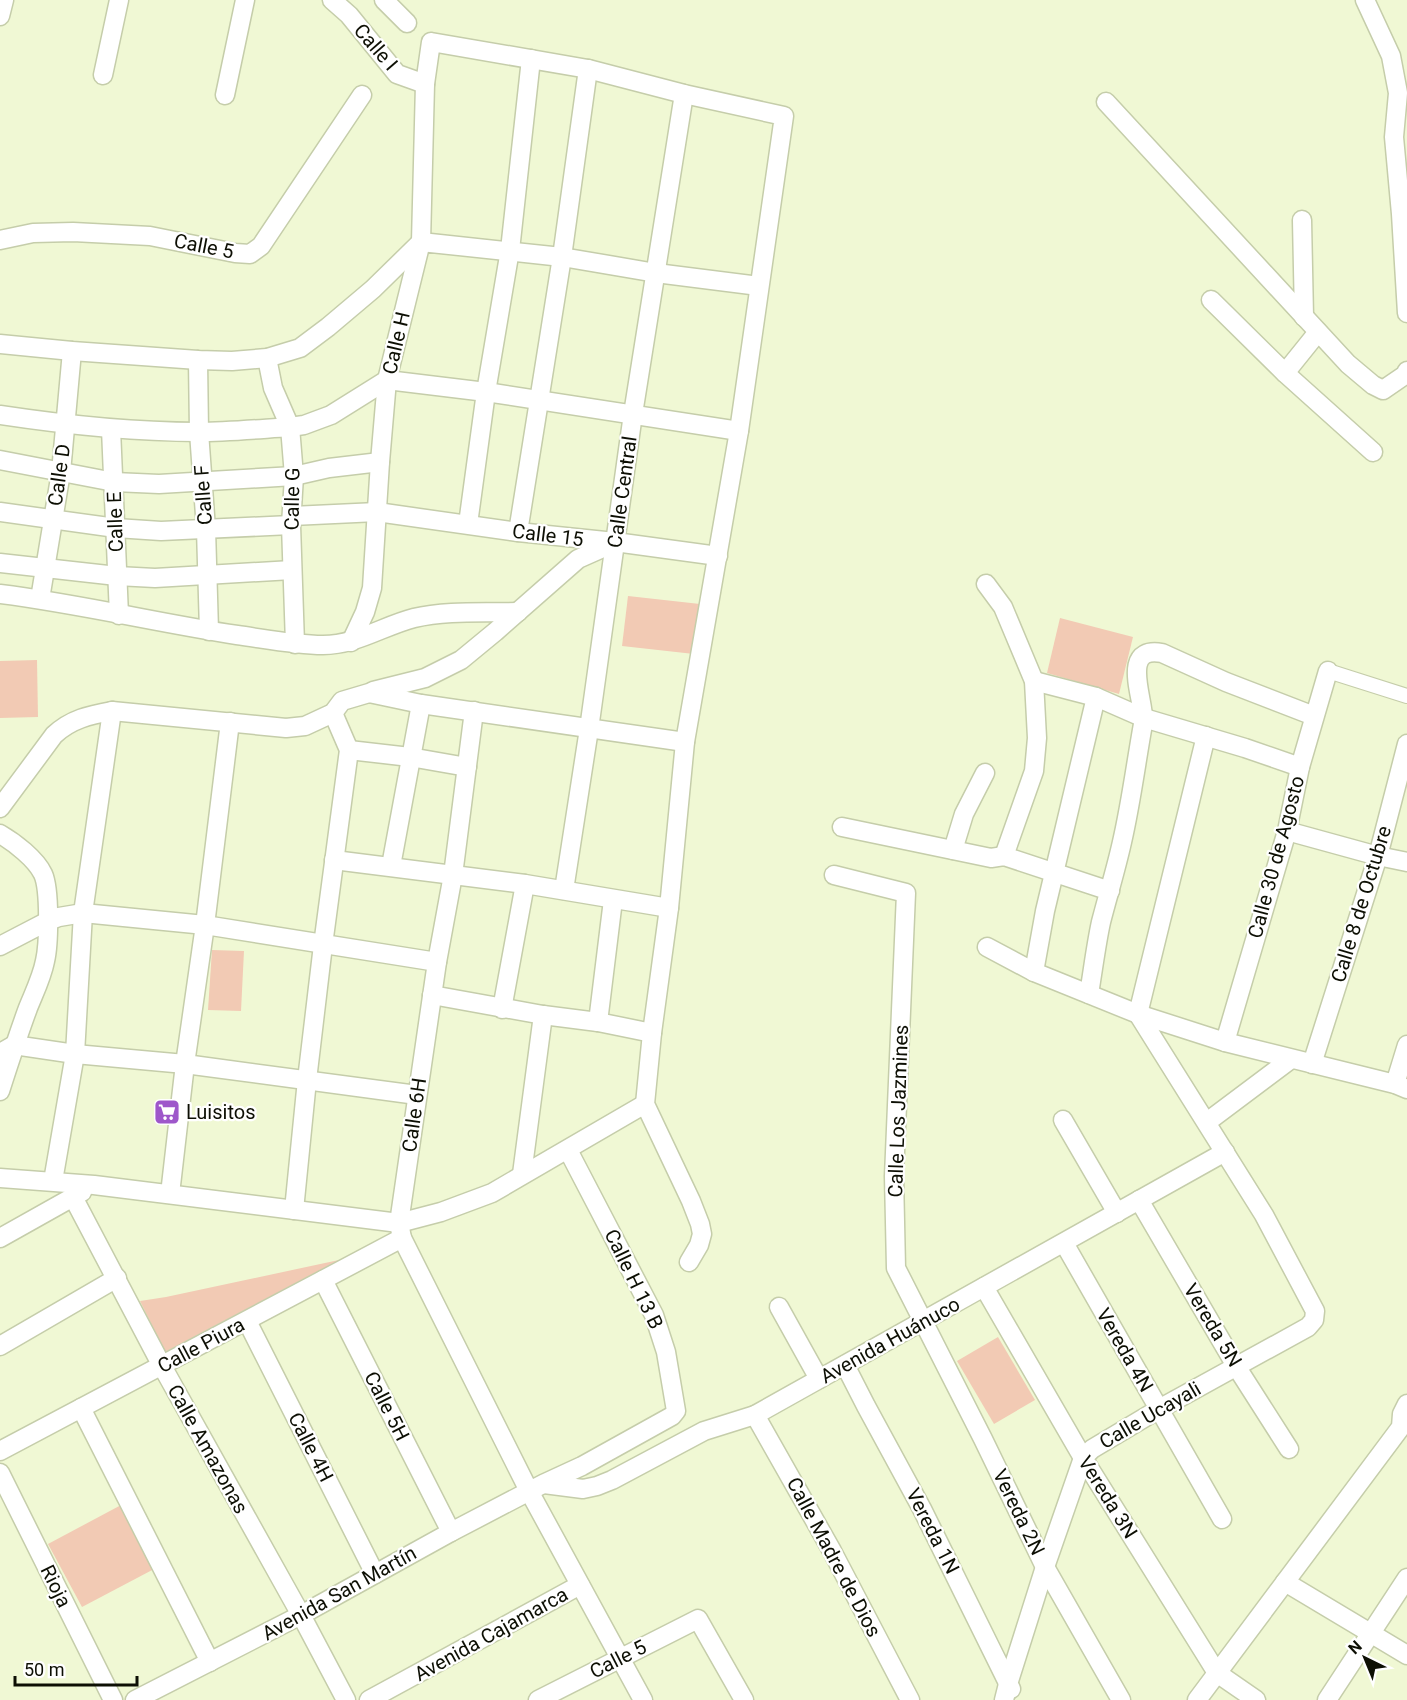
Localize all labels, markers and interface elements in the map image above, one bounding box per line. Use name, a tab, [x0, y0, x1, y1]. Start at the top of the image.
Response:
street label: Calle I	[349, 19, 403, 75]
street label: Calle 5	[172, 228, 236, 264]
street label: Calle H	[377, 309, 415, 377]
street label: Calle Central	[602, 435, 642, 549]
street label: Calle D	[43, 442, 75, 508]
street label: Calle F	[189, 464, 217, 526]
street label: Calle G	[279, 467, 305, 531]
street label: Calle E	[102, 491, 128, 553]
street label: Calle 15	[511, 519, 585, 551]
street label: Calle 30 de Agosto	[1243, 773, 1309, 941]
street label: Calle 8 de Octubre	[1326, 823, 1396, 985]
street label: Calle Los Jazmines	[883, 1024, 913, 1198]
street label: Calle 6H	[397, 1076, 431, 1154]
supermarket icon: Luisitos	[152, 1097, 182, 1127]
place label: Luisitos	[186, 1100, 256, 1124]
street label: Calle H 13 B	[599, 1225, 669, 1333]
street label: Vereda 5N	[1179, 1279, 1247, 1371]
street label: Avenida Huánuco	[816, 1292, 964, 1388]
street label: Vereda 4N	[1091, 1304, 1159, 1396]
street label: Calle Piura	[153, 1312, 249, 1378]
street label: Calle 5H	[359, 1367, 415, 1445]
street label: Calle Ucayali	[1095, 1376, 1205, 1454]
street label: Calle Amazonas	[163, 1380, 253, 1518]
street label: Calle 4H	[283, 1408, 339, 1486]
street label: Vereda 3N	[1073, 1451, 1143, 1543]
street label: Vereda 2N	[988, 1465, 1050, 1559]
street label: Calle Madre de Dios	[782, 1473, 886, 1641]
street label: Vereda 1N	[901, 1484, 965, 1578]
street label: Avenida San Martín	[258, 1541, 420, 1645]
street label: Rioja	[36, 1561, 76, 1611]
street label: Avenida Cajamarca	[410, 1582, 572, 1686]
north arrow	[1335, 1628, 1395, 1688]
street label: Calle 5	[586, 1635, 650, 1683]
text: N	[1345, 1637, 1366, 1658]
scale bar	[15, 1649, 136, 1687]
text: 50 m	[24, 1659, 64, 1680]

